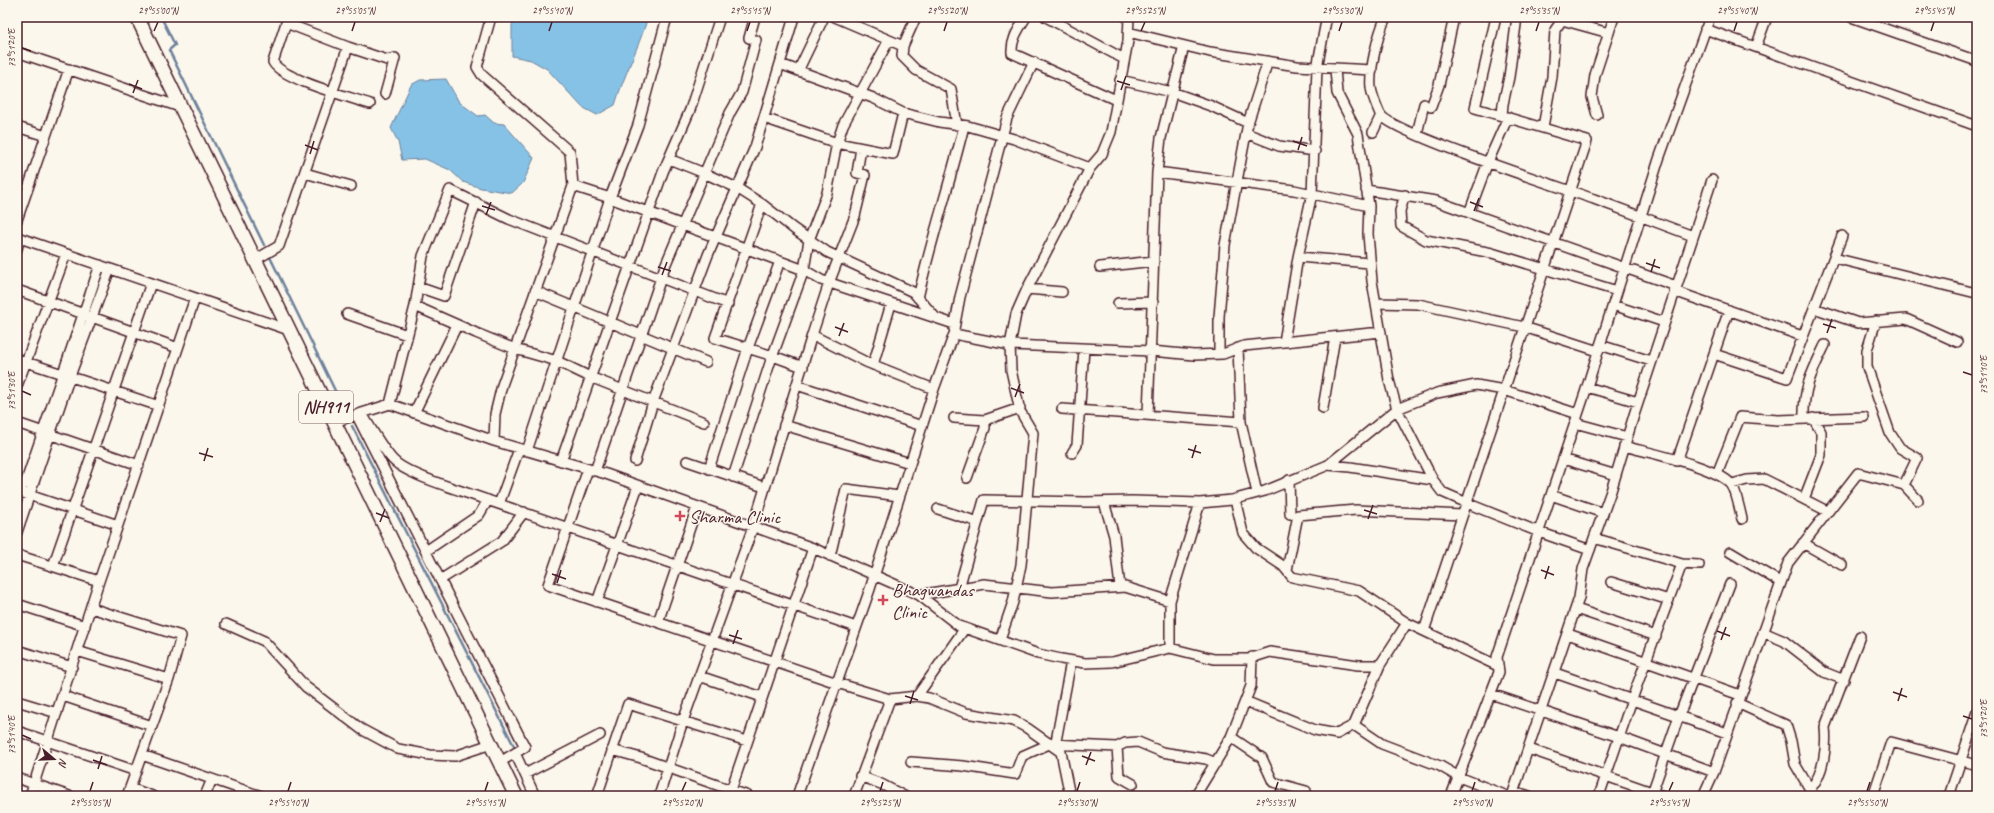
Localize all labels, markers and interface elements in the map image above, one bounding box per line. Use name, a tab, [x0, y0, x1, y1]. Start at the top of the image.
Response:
text: 29°55'00"N	[138, 4, 180, 17]
text: 29°55'05"N	[335, 4, 377, 17]
text: 29°55'10"N	[532, 4, 574, 17]
text: 29°55'15"N	[730, 4, 772, 17]
text: 29°55'20"N	[927, 4, 969, 17]
text: 29°55'25"N	[1125, 4, 1167, 17]
text: 29°55'30"N	[1322, 4, 1364, 17]
text: 29°55'35"N	[1519, 4, 1561, 17]
text: 29°55'40"N	[1717, 4, 1759, 17]
text: 29°55'45"N	[1914, 4, 1956, 17]
text: 73°51'20"E	[5, 27, 18, 67]
text: 73°51'10"E	[1977, 354, 1990, 394]
text: 73°51'30"E	[5, 370, 18, 410]
road number: NH911	[299, 391, 353, 423]
place label: Sharma Clinic	[689, 505, 781, 529]
marker: Sharma Clinic	[674, 510, 686, 522]
place label: Bhagwandas Clinic	[892, 578, 975, 624]
marker: Bhagwandas Clinic	[877, 594, 889, 606]
text: 73°51'20"E	[1977, 698, 1990, 738]
text: 73°51'40"E	[5, 714, 18, 754]
north arrow	[34, 739, 74, 779]
text: N	[55, 757, 71, 770]
text: 29°55'05"N	[70, 796, 112, 809]
text: 29°55'10"N	[268, 796, 310, 809]
text: 29°55'15"N	[465, 796, 507, 809]
text: 29°55'20"N	[662, 796, 704, 809]
text: 29°55'25"N	[860, 796, 902, 809]
text: 29°55'30"N	[1057, 796, 1099, 809]
text: 29°55'35"N	[1255, 796, 1297, 809]
text: 29°55'40"N	[1452, 796, 1494, 809]
text: 29°55'45"N	[1649, 796, 1691, 809]
text: 29°55'50"N	[1847, 796, 1889, 809]

